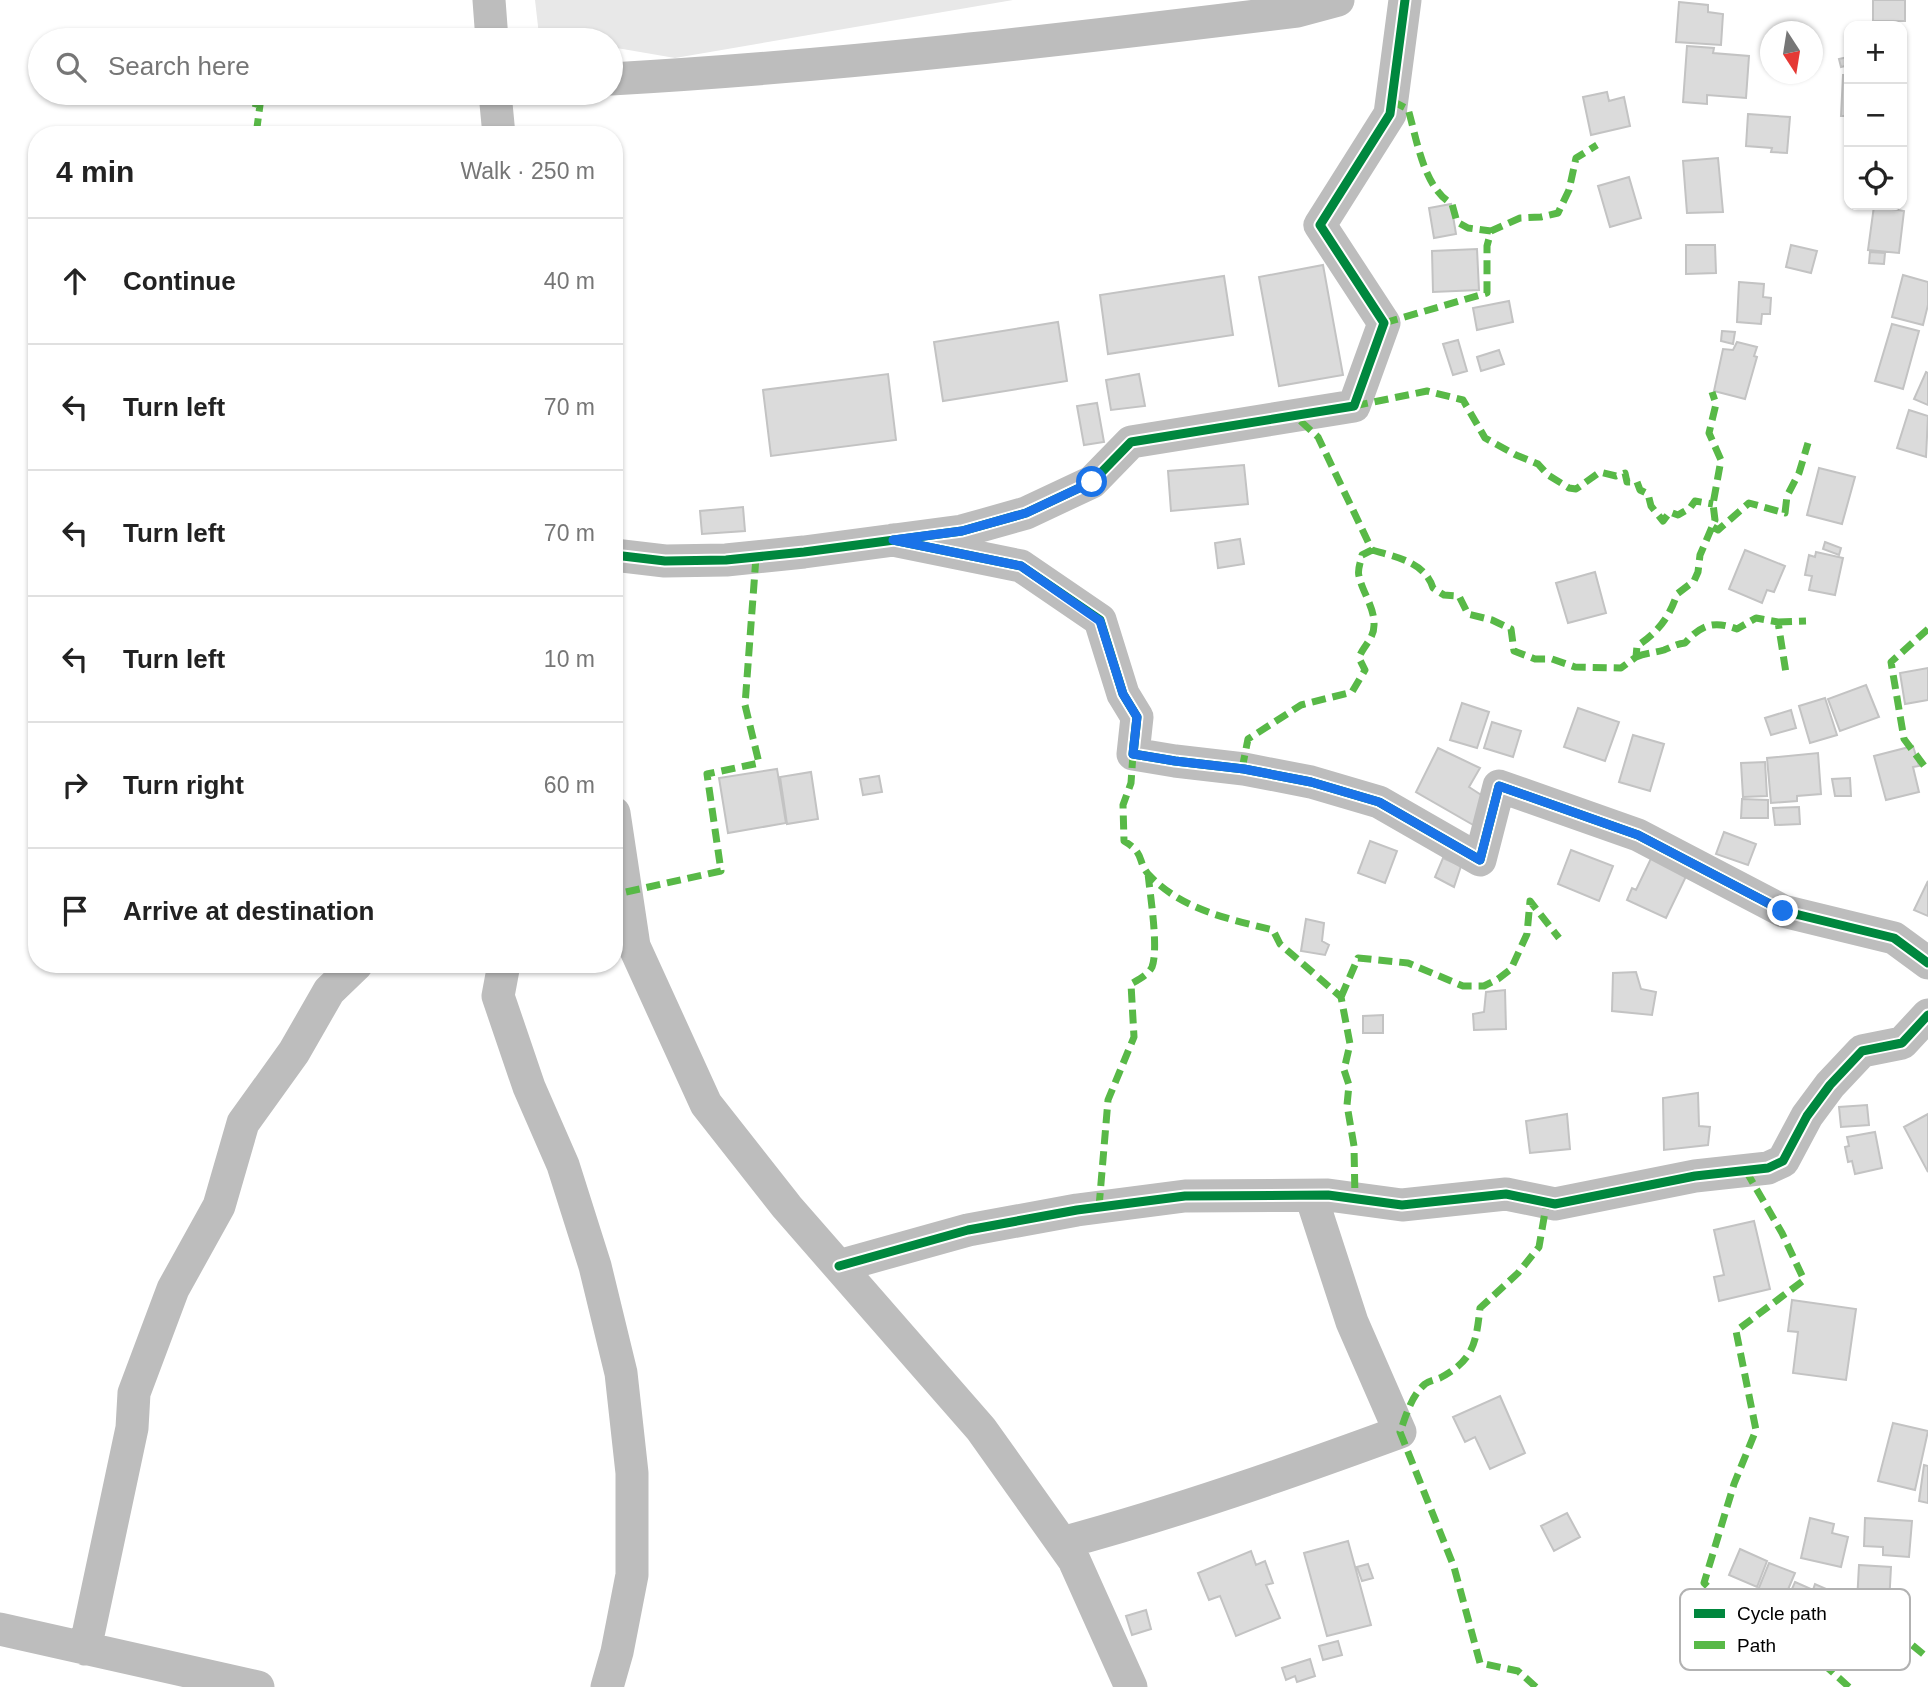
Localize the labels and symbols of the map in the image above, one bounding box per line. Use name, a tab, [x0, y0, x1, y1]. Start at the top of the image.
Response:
north arrow	[1760, 21, 1823, 84]
route start	[1076, 466, 1107, 497]
route end	[1767, 895, 1798, 926]
legend	[1680, 1589, 1910, 1670]
text: Cycle path	[1737, 1603, 1827, 1624]
text: Path	[1737, 1635, 1776, 1656]

